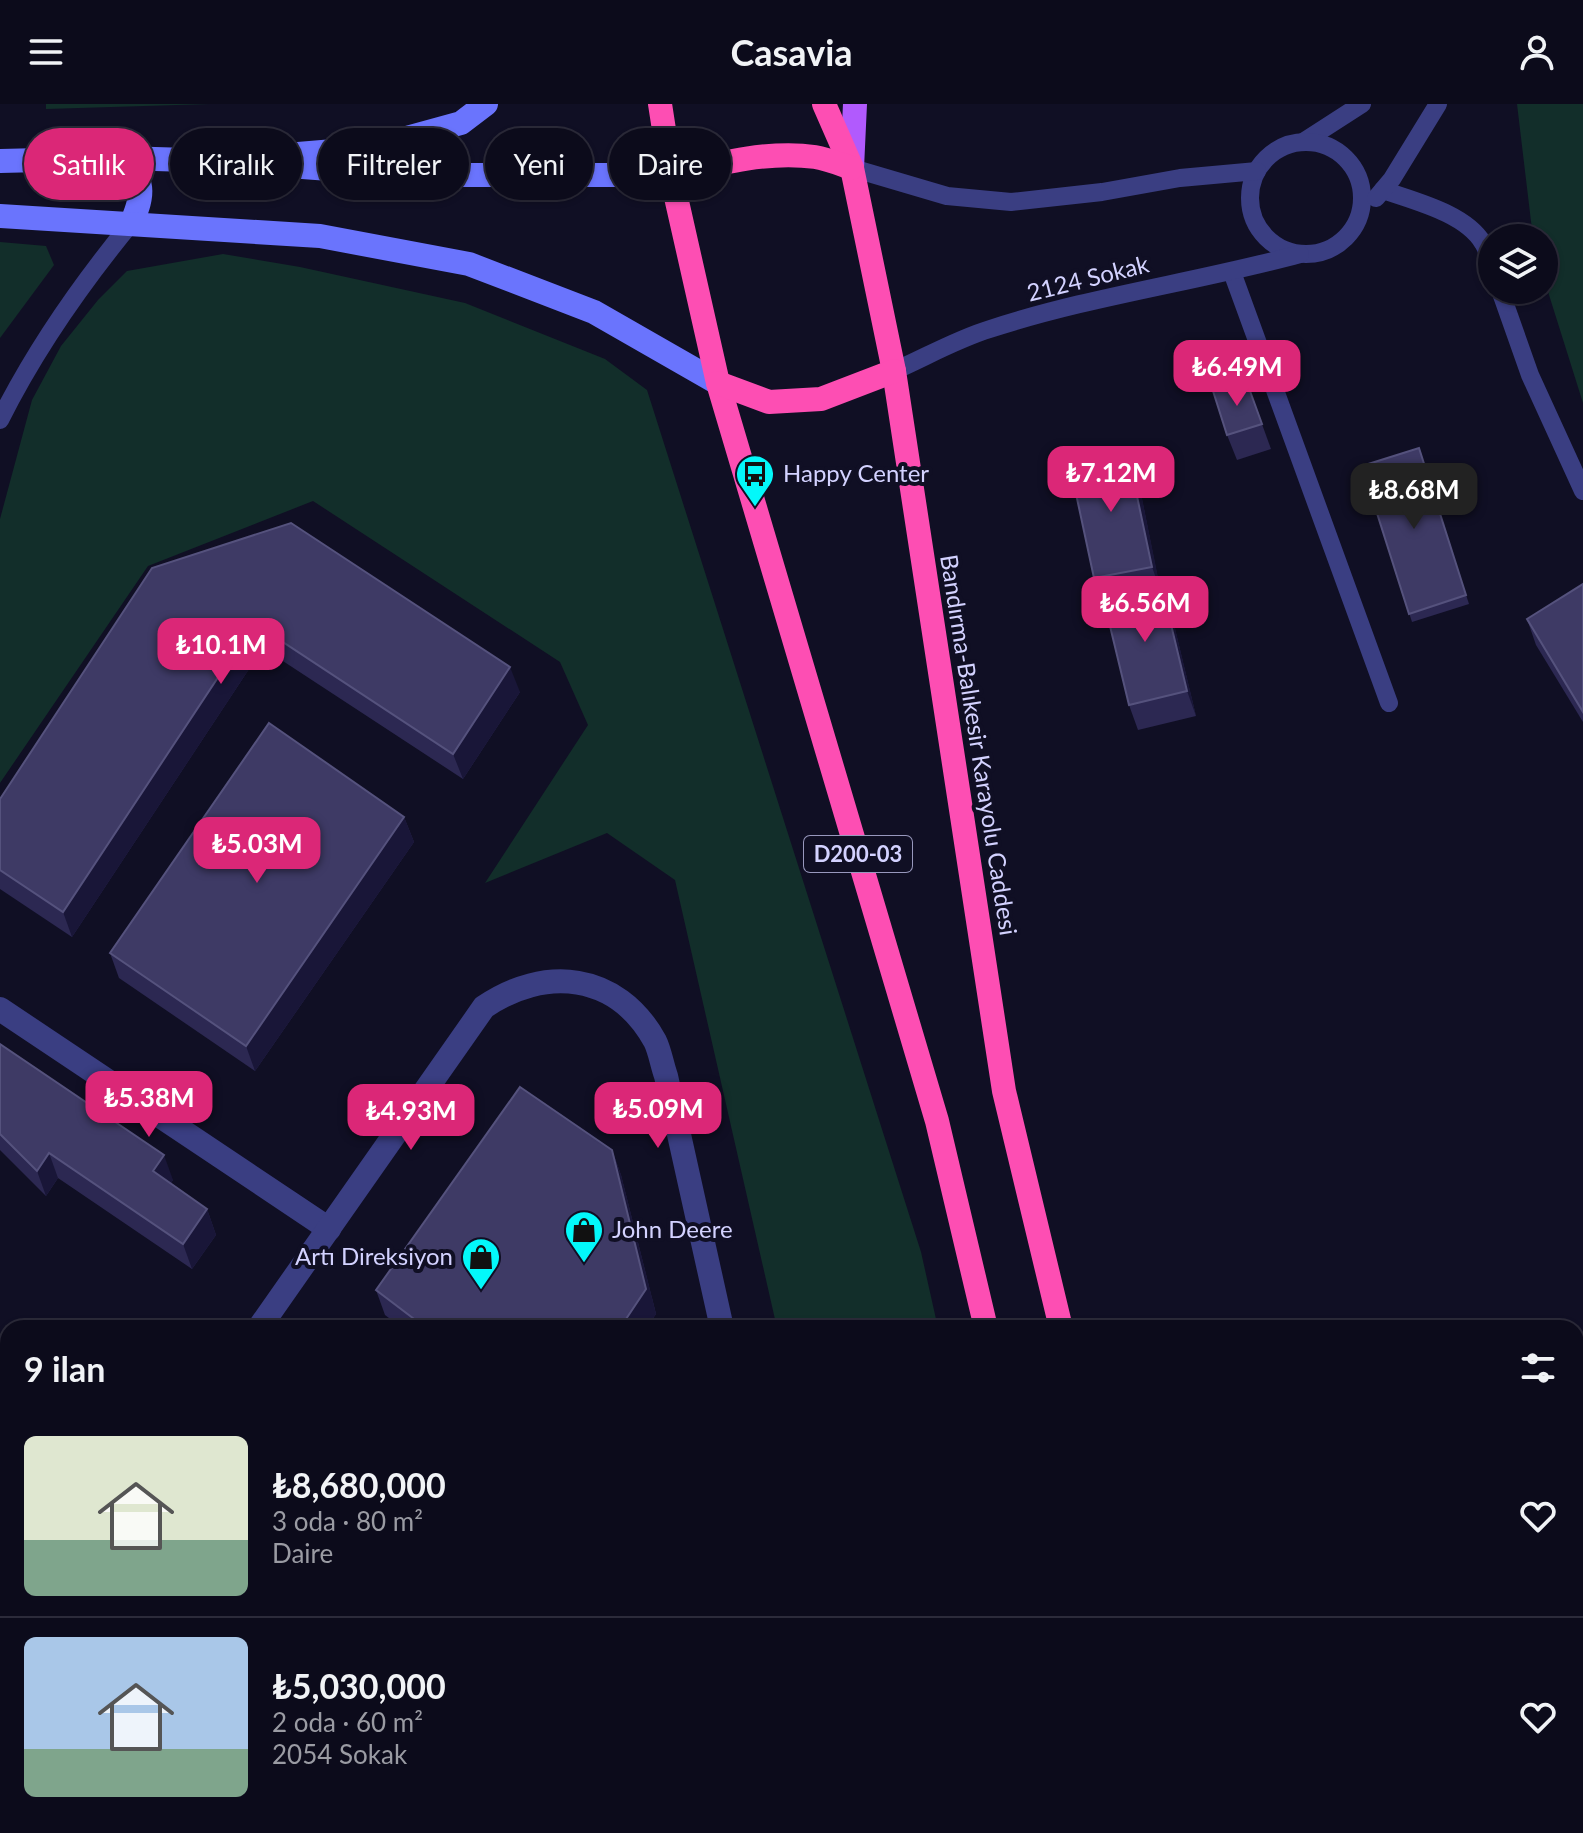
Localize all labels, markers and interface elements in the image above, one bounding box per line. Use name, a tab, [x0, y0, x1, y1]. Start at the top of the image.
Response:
icon: menu	[24, 30, 68, 74]
text: Casavia	[730, 30, 853, 74]
icon: person	[1515, 30, 1559, 74]
chip: Satılık	[24, 128, 154, 200]
chip: Kiralık	[170, 128, 302, 200]
chip: Filtreler	[318, 128, 469, 200]
chip: Yeni	[485, 128, 593, 200]
chip: Daire	[609, 128, 731, 200]
map controls	[1478, 224, 1558, 304]
button: layers	[1478, 224, 1558, 304]
street label: 2124 Sokak	[1024, 248, 1152, 307]
pin: ₺6.49M	[1172, 340, 1302, 408]
text: ₺6.49M	[1191, 350, 1283, 382]
pin: ₺7.12M	[1046, 446, 1176, 514]
bus stop icon: Happy Center	[734, 453, 776, 508]
text: ₺7.12M	[1065, 456, 1157, 488]
place label: Happy Center	[783, 458, 929, 487]
pin: ₺8.68M	[1349, 463, 1479, 531]
text: ₺8.68M	[1368, 473, 1460, 505]
street label: Bandırma-Balıkesir Karayolu Caddesi	[935, 552, 1024, 937]
pin: ₺6.56M	[1080, 576, 1210, 644]
text: ₺6.56M	[1099, 586, 1191, 618]
pin: ₺10.1M	[156, 618, 286, 686]
text: ₺10.1M	[175, 628, 267, 660]
pin: ₺5.03M	[192, 817, 322, 885]
text: ₺5.03M	[211, 827, 303, 859]
road number: D200-03	[804, 836, 912, 872]
pin: ₺5.38M	[84, 1071, 214, 1139]
text: ₺5.38M	[103, 1081, 195, 1113]
pin: ₺5.09M	[593, 1082, 723, 1150]
pin: ₺4.93M	[346, 1084, 476, 1152]
text: ₺5.09M	[612, 1092, 704, 1124]
text: ₺4.93M	[365, 1094, 457, 1126]
shop icon: John Deere	[563, 1209, 605, 1264]
place label: John Deere	[612, 1214, 733, 1243]
shop icon: Artı Direksiyon	[460, 1236, 502, 1291]
place label: Artı Direksiyon	[295, 1241, 453, 1270]
icon: filters	[1516, 1346, 1560, 1390]
text: 9 ilan	[24, 1348, 106, 1389]
text: ₺8,680,000	[272, 1464, 446, 1505]
icon: home	[88, 1468, 184, 1564]
icon: heart	[1516, 1494, 1560, 1538]
text: 3 oda · 80 m²	[272, 1505, 423, 1537]
text: Daire	[272, 1537, 333, 1569]
text: ₺5,030,000	[272, 1665, 446, 1706]
icon: home	[88, 1669, 184, 1765]
icon: heart	[1516, 1695, 1560, 1739]
text: 2 oda · 60 m²	[272, 1706, 423, 1738]
text: 2054 Sokak	[272, 1738, 407, 1770]

